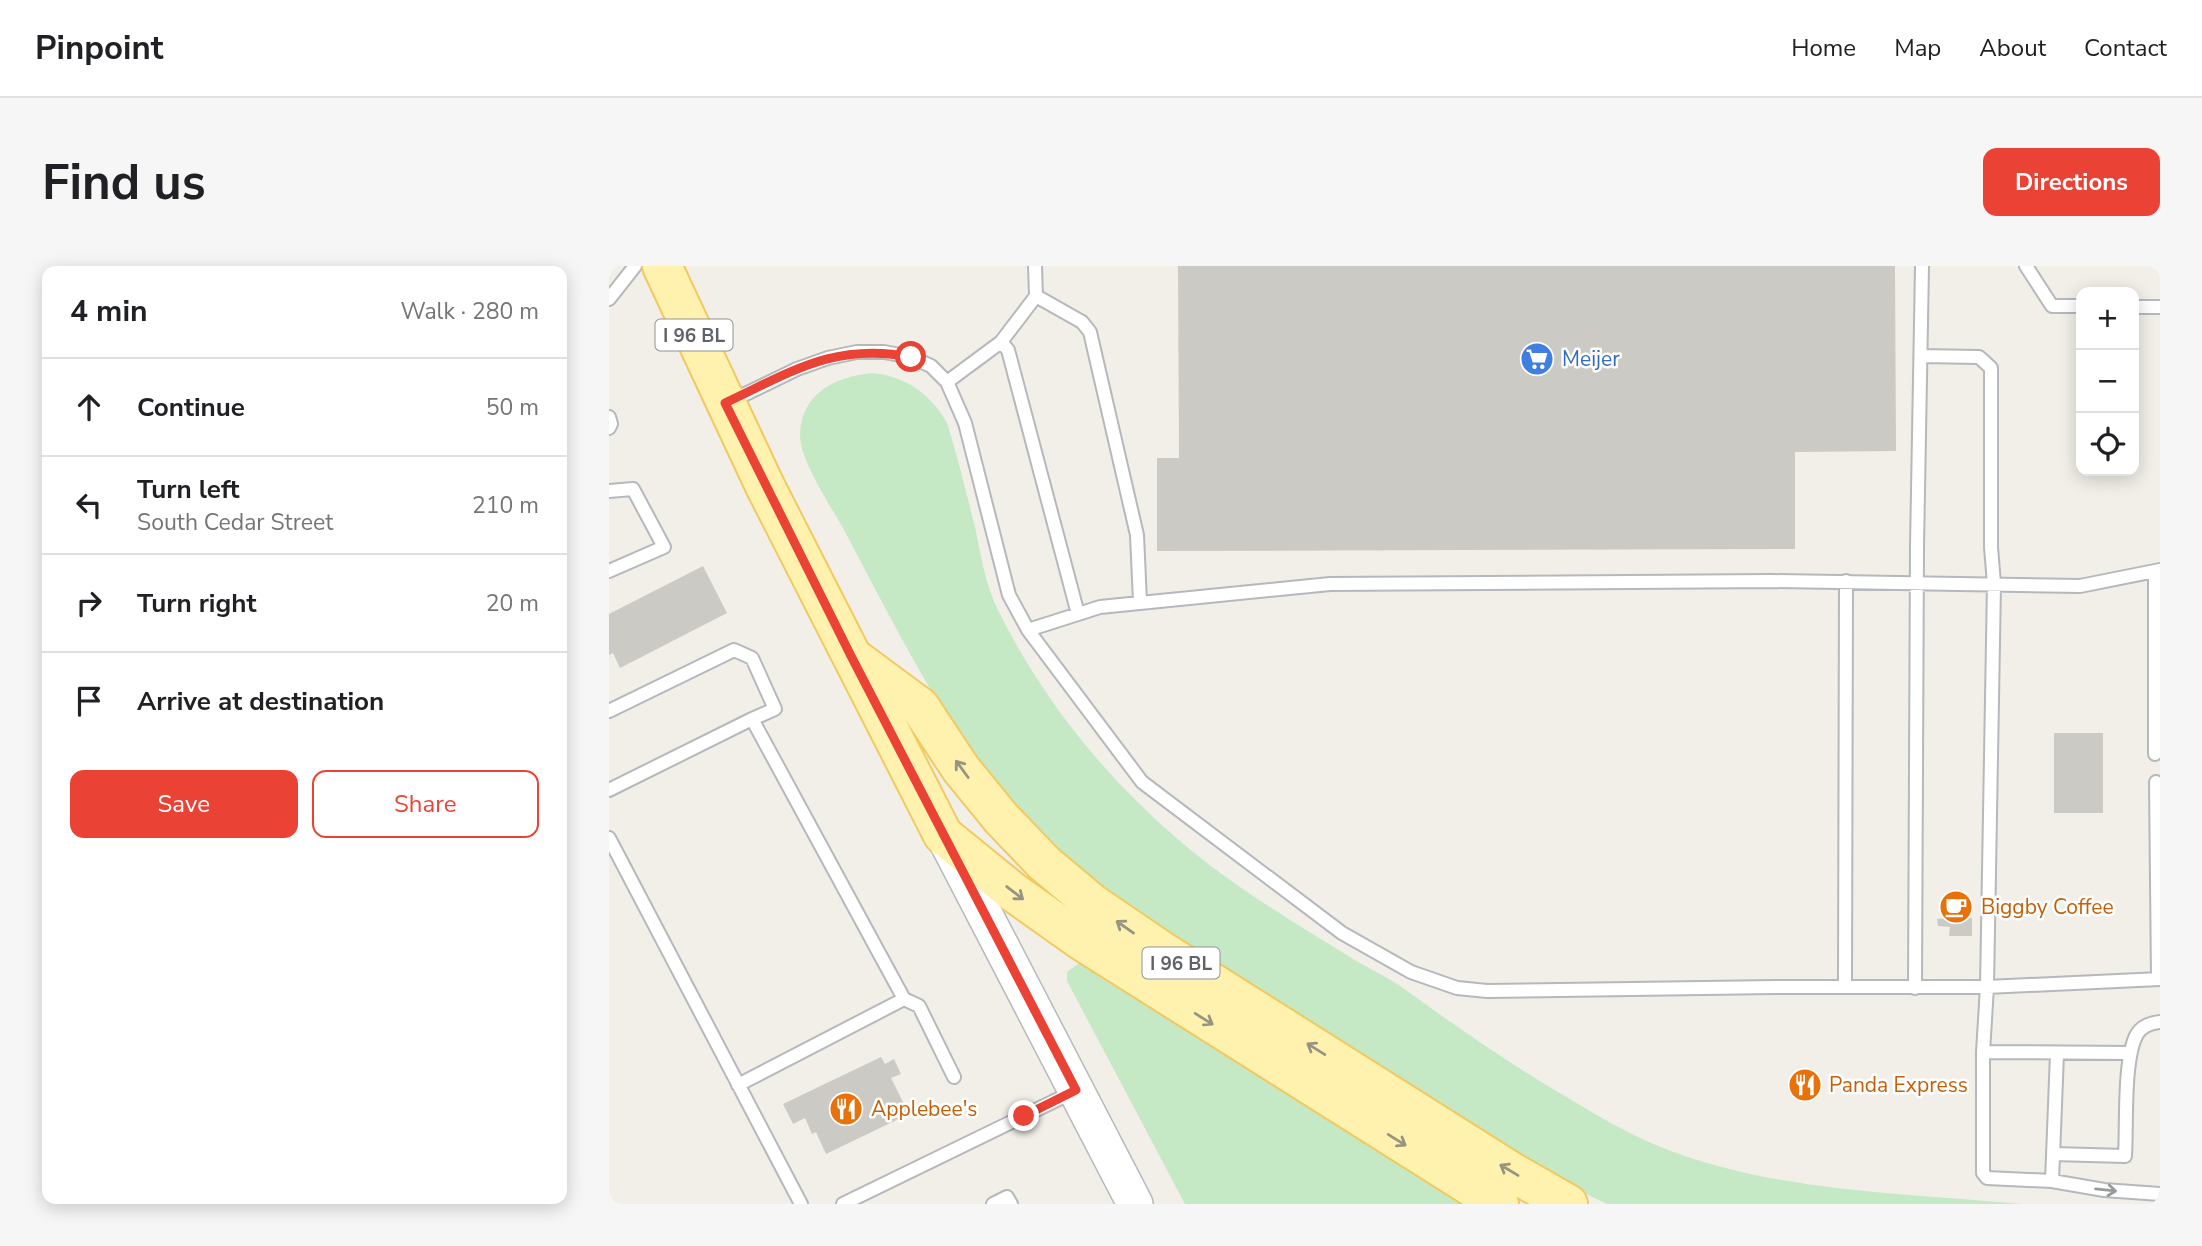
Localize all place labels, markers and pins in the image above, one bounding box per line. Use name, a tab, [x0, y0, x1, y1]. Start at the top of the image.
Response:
supermarket icon: Meijer	[1518, 340, 1556, 378]
place label: Meijer	[1562, 345, 1620, 373]
cafe icon: Biggby Coffee	[1937, 888, 1975, 926]
place label: Biggby Coffee	[1981, 893, 2114, 921]
restaurant icon: Panda Express	[1786, 1066, 1824, 1104]
place label: Panda Express	[1829, 1071, 1968, 1099]
restaurant icon: Applebee's	[827, 1090, 865, 1128]
place label: Applebee's	[871, 1095, 977, 1123]

